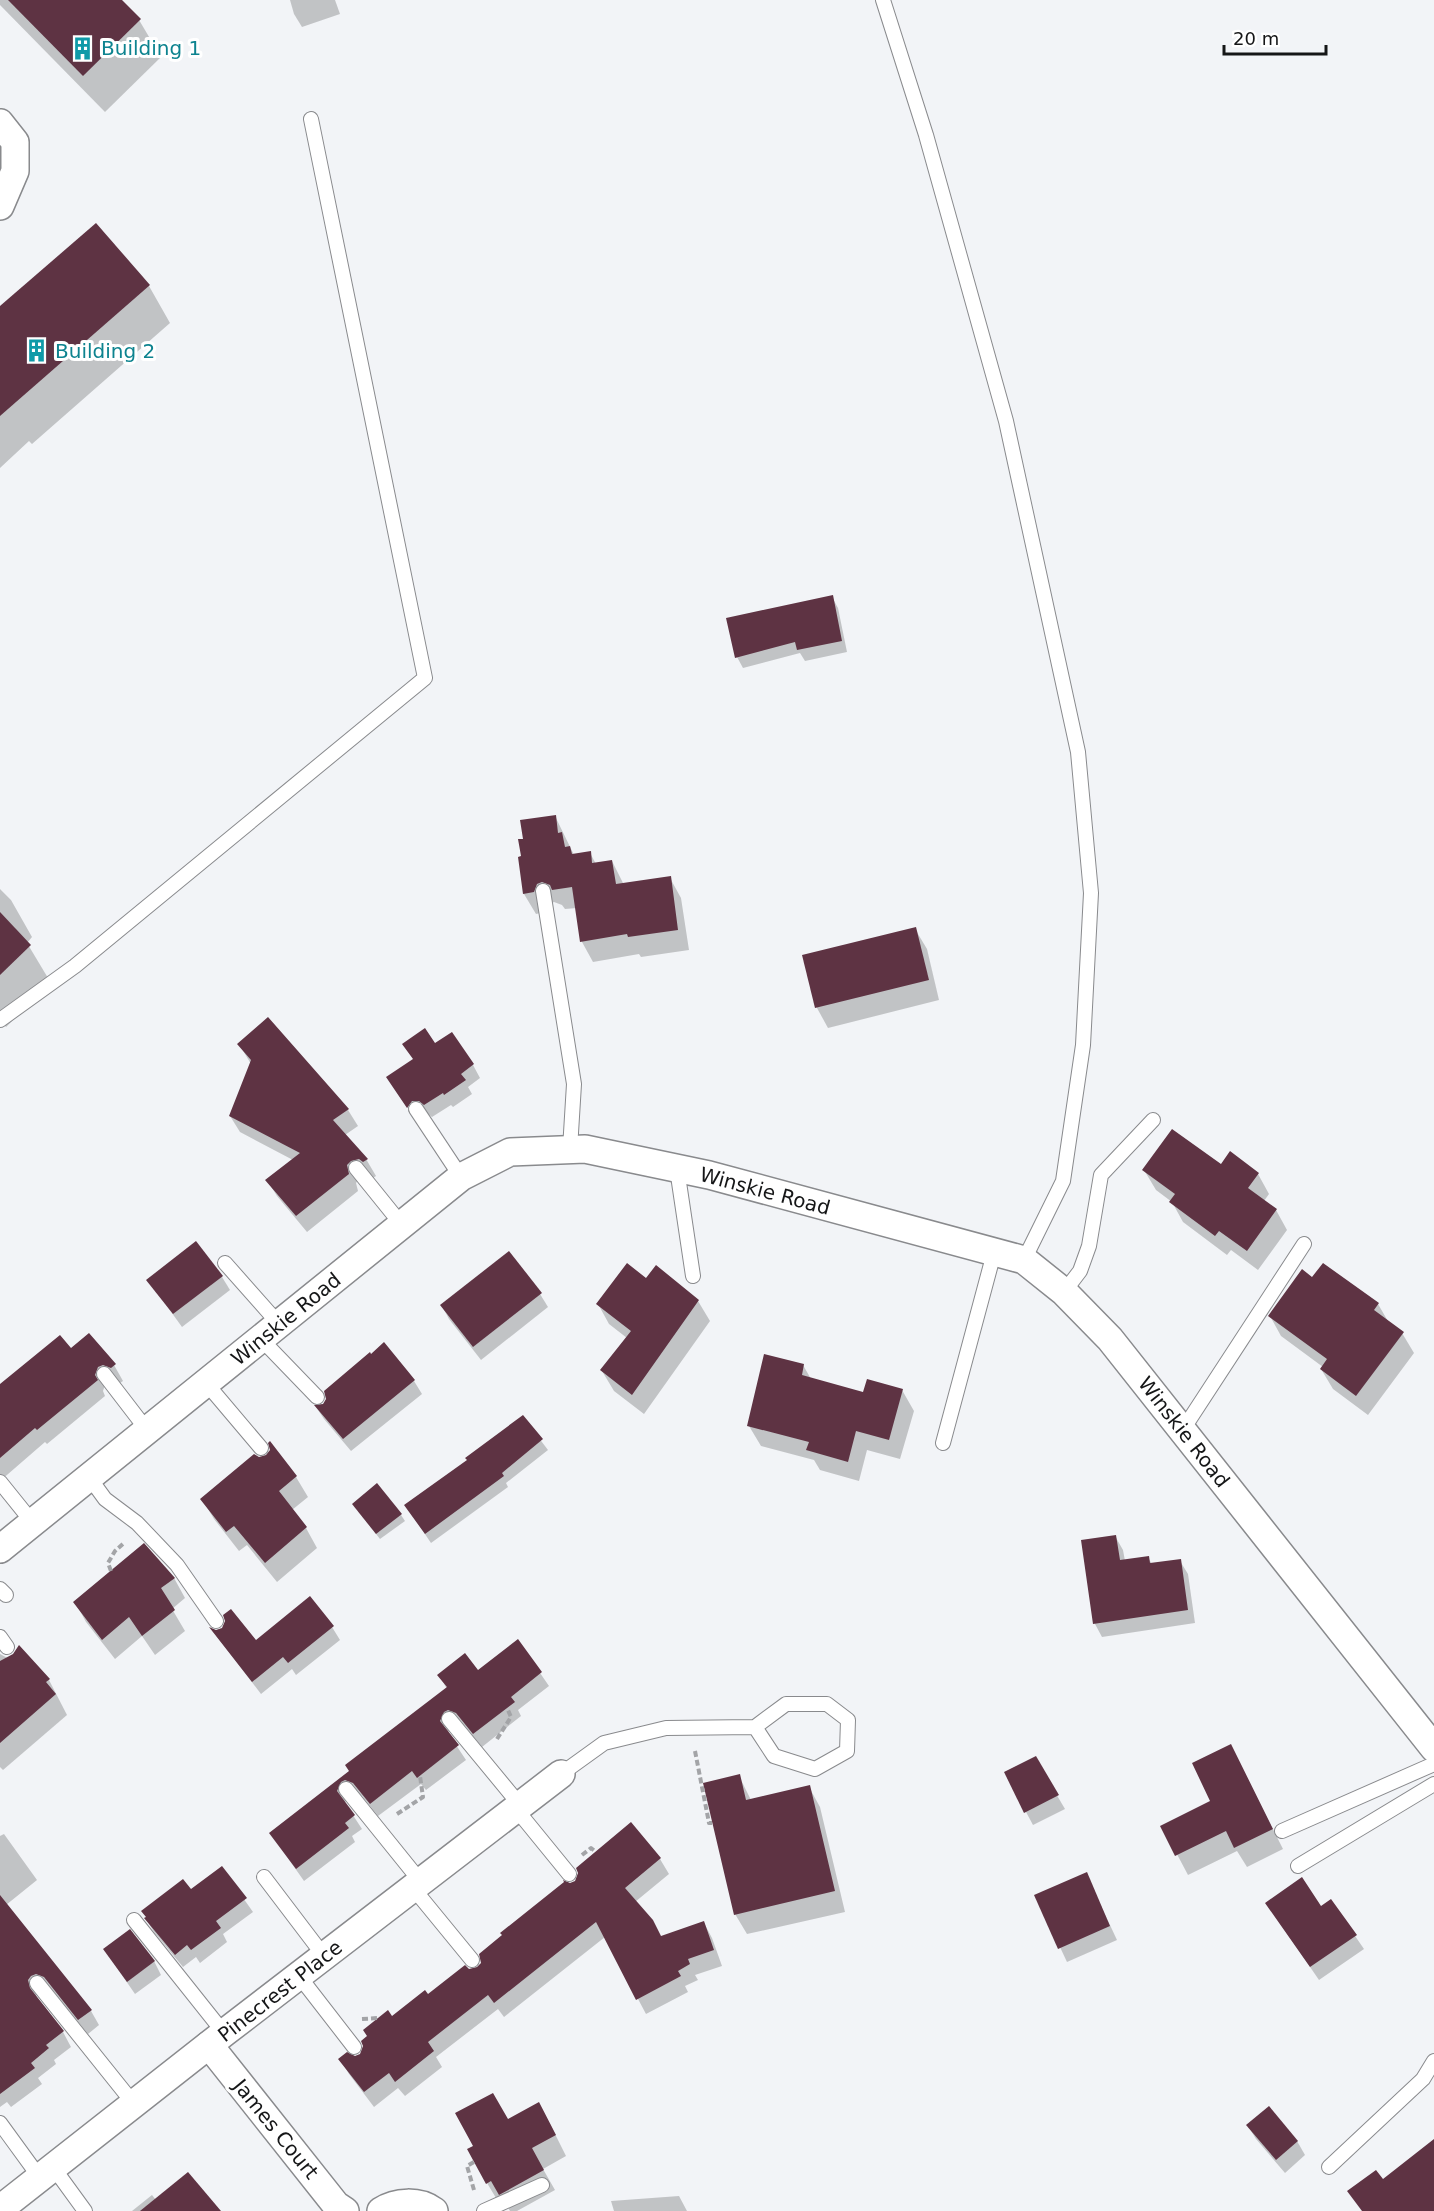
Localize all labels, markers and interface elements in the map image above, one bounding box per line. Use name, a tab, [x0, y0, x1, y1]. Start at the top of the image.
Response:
scale bar	[1224, 18, 1326, 56]
text: 20 m	[1233, 28, 1279, 49]
building icon: Building 1	[70, 35, 96, 61]
place label: Building 1	[101, 36, 201, 60]
building icon: Building 2	[24, 338, 50, 364]
place label: Building 2	[55, 339, 155, 363]
street label: Winskie Road	[697, 1162, 833, 1220]
street label: Winskie Road	[226, 1268, 346, 1370]
street label: Winskie Road	[1133, 1372, 1235, 1492]
street label: Pinecrest Place	[213, 1935, 347, 2047]
street label: James Court	[227, 2073, 324, 2184]

